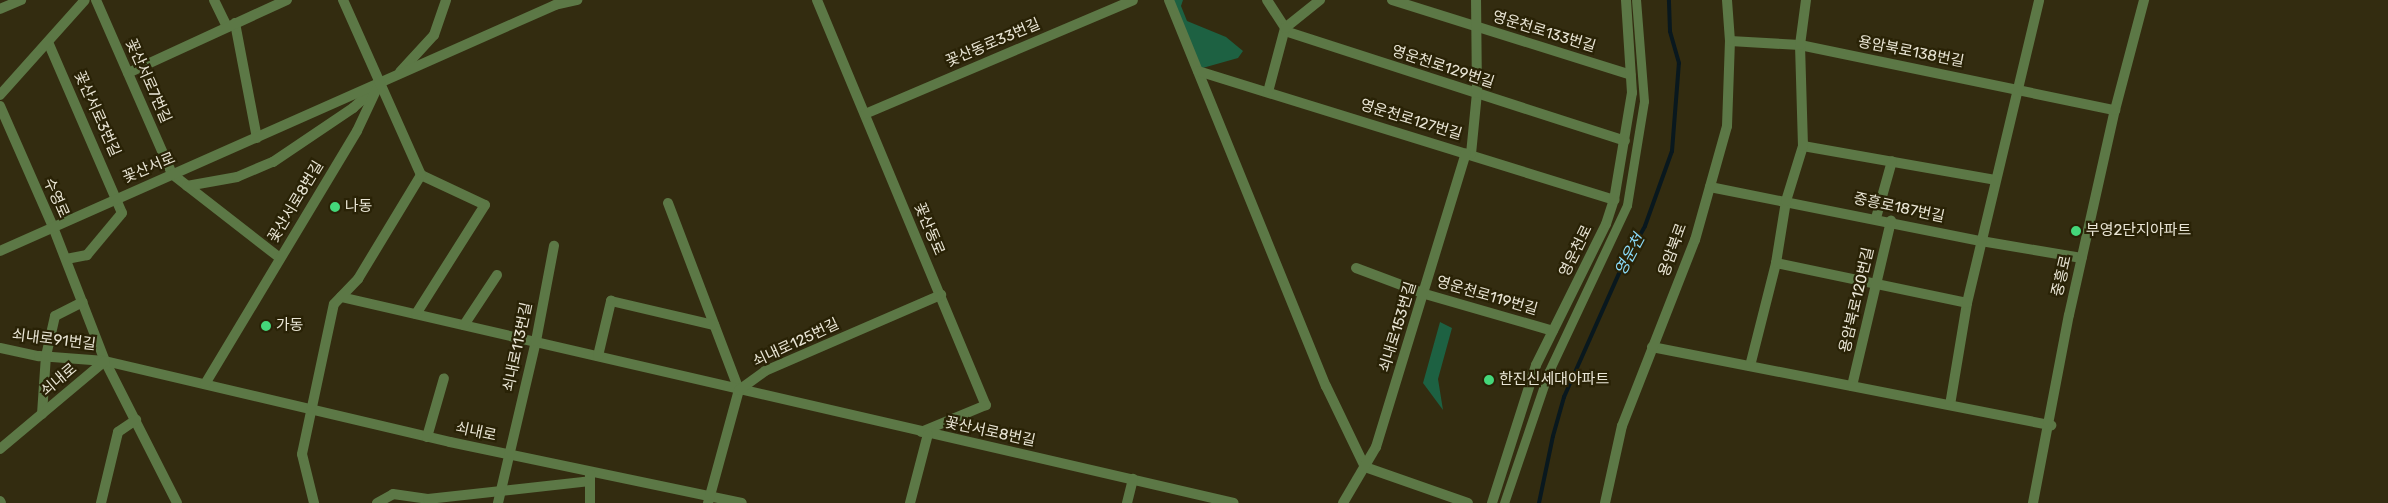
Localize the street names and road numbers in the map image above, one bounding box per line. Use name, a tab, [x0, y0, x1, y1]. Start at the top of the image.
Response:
street label: 영운천로133번길	[1490, 8, 1598, 56]
street label: 꽃산동로33번길	[943, 15, 1043, 71]
street label: 용암북로138번길	[1856, 33, 1966, 71]
street label: 꽃산서로7번길	[121, 36, 175, 126]
street label: 영운천로129번길	[1389, 42, 1497, 92]
street label: 꽃산서로3번길	[70, 68, 124, 160]
street label: 영운천로127번길	[1358, 96, 1464, 144]
street label: 꽃산서로	[120, 149, 178, 187]
street label: 꽃산서로8번길	[265, 158, 327, 246]
street label: 수영로	[39, 175, 73, 221]
street label: 중흥로187번길	[1852, 190, 1946, 226]
street label: 꽃산동로	[910, 200, 948, 258]
street label: 용암북로	[1655, 221, 1691, 279]
street label: 영운천로	[1556, 222, 1596, 280]
street label: 용암북로120번길	[1836, 246, 1878, 354]
street label: 중흥로	[2049, 254, 2075, 298]
street label: 영운천로119번길	[1434, 273, 1540, 319]
street label: 쇠내로153번길	[1376, 280, 1420, 374]
street label: 쇠내로113번길	[500, 301, 536, 393]
street label: 쇠내로125번길	[750, 315, 842, 371]
street label: 쇠내로91번길	[11, 326, 97, 354]
street label: 쇠내로	[37, 360, 81, 400]
street label: 꽃산서로8번길	[943, 414, 1037, 450]
street label: 쇠내로	[454, 419, 498, 445]

